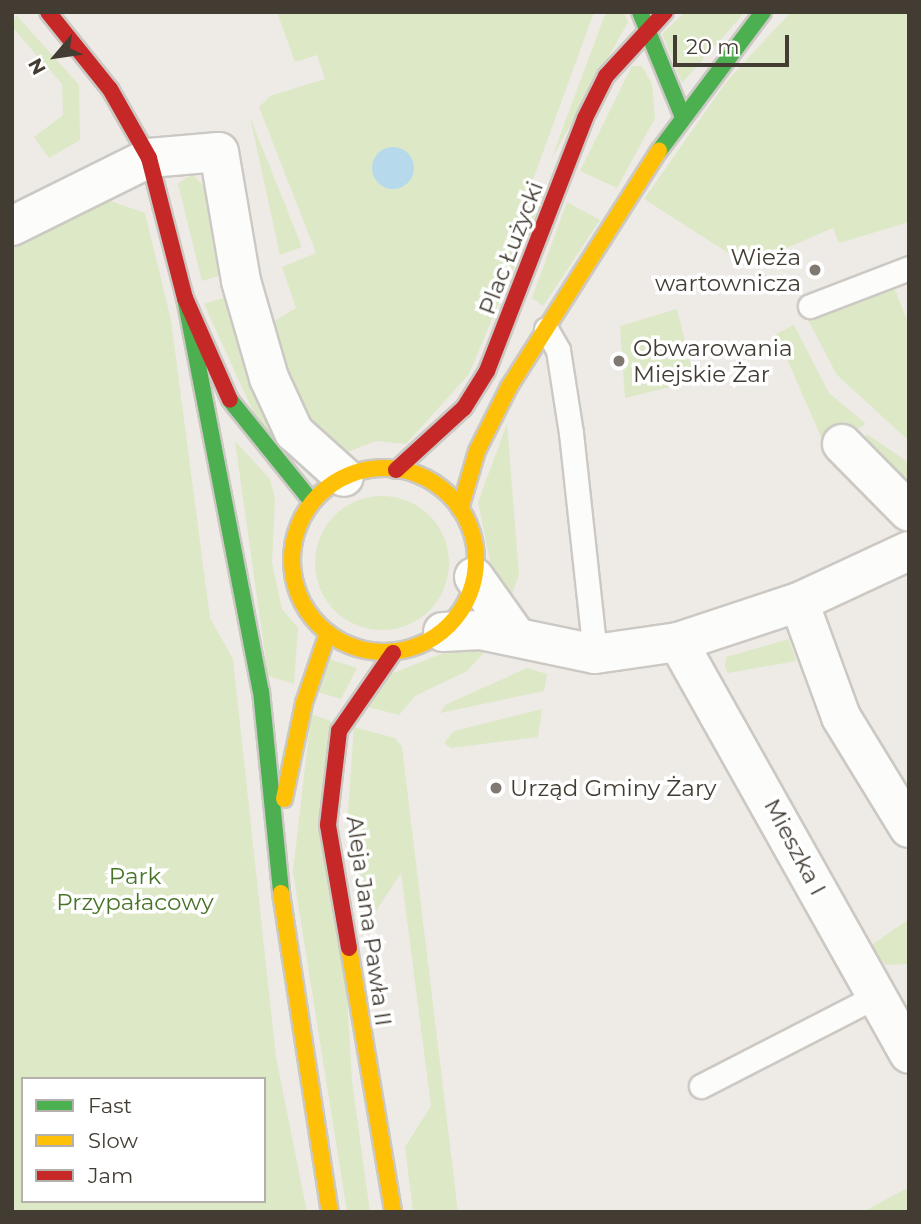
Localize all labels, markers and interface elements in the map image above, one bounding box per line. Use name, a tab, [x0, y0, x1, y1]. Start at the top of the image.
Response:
north arrow	[21, 21, 91, 91]
scale bar	[676, 21, 792, 65]
text: 20 m	[686, 34, 740, 59]
text: N	[23, 54, 51, 79]
street label: Plac Łużycki	[473, 178, 549, 318]
place label: Wieża wartownicza	[655, 243, 801, 297]
marker: Wieża wartownicza	[807, 262, 823, 278]
place label: Obwarowania Miejskie Żar	[633, 334, 793, 388]
marker: Obwarowania Miejskie Żar	[611, 353, 627, 369]
place label: Urząd Gminy Żary	[510, 774, 716, 802]
marker: Urząd Gminy Żary	[488, 780, 504, 796]
street label: Mieszka I	[758, 794, 832, 900]
street label: Aleja Jana Pawła II	[341, 814, 397, 1028]
park label: Park Przypałacowy	[56, 862, 214, 916]
legend	[21, 1077, 266, 1203]
text: Fast	[88, 1093, 132, 1118]
text: Slow	[88, 1128, 138, 1153]
text: Jam	[88, 1163, 133, 1188]

